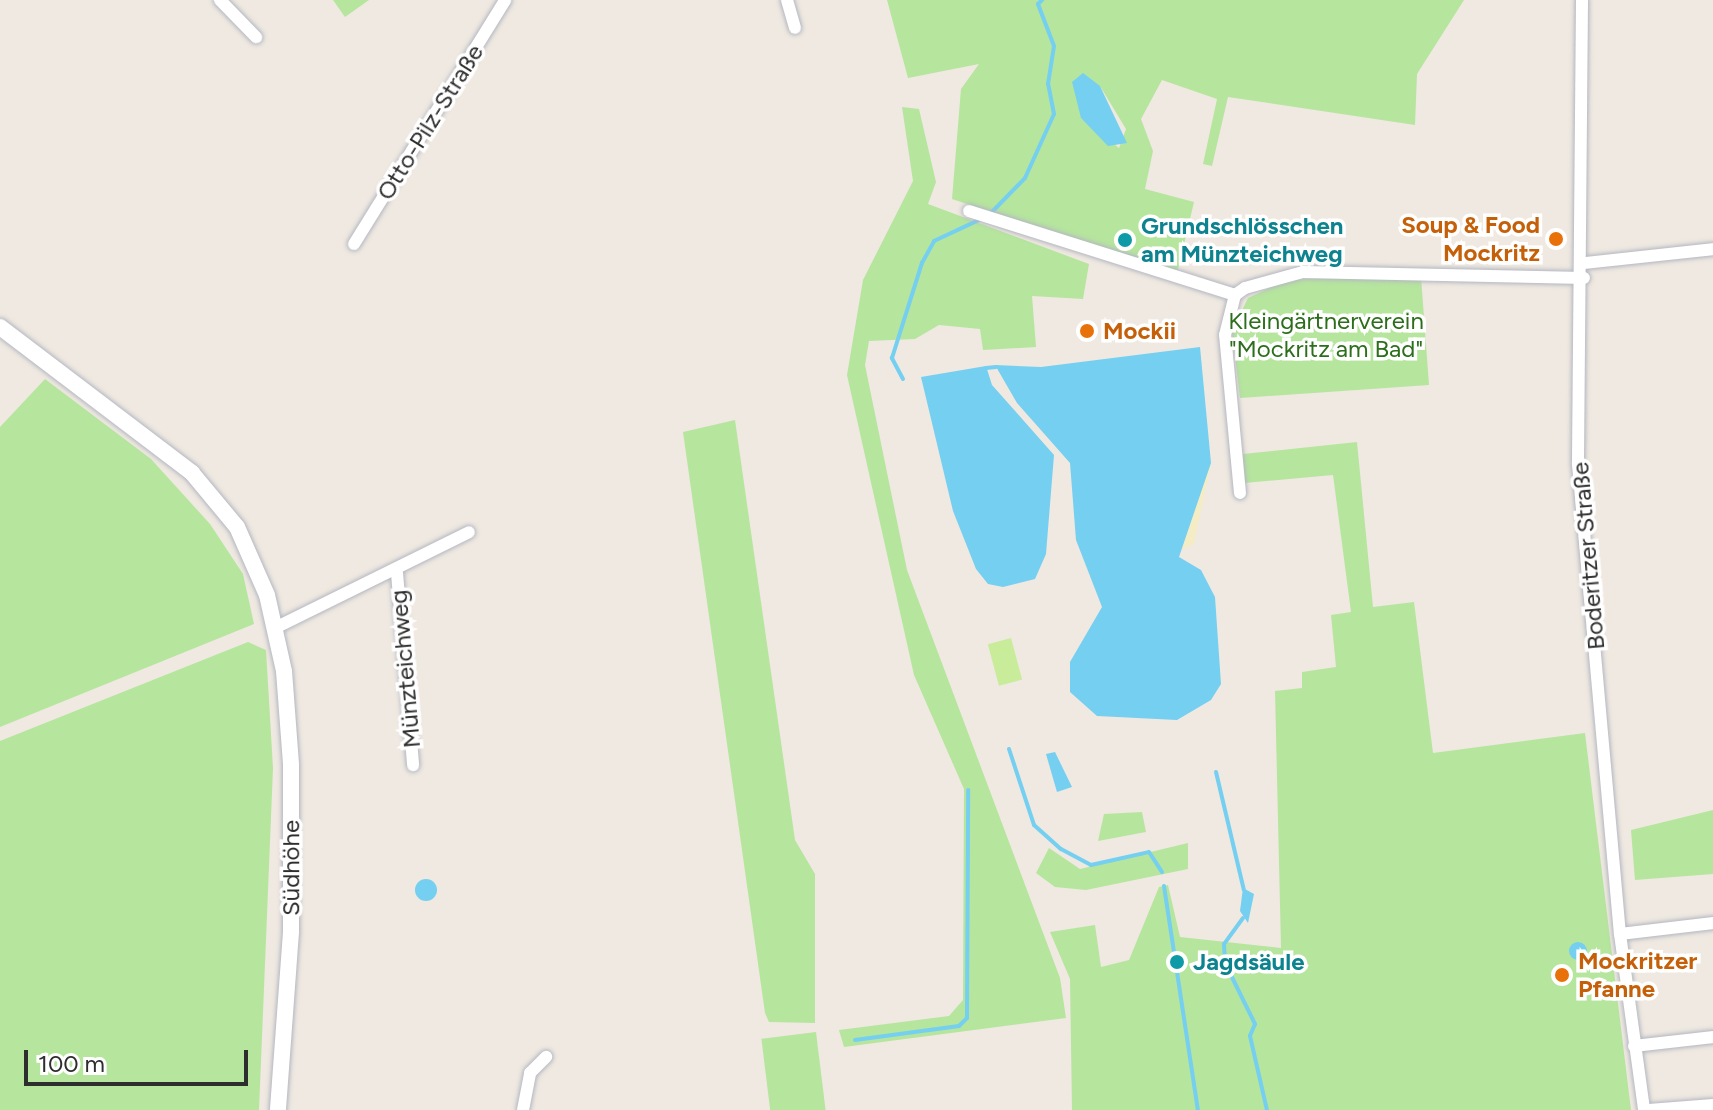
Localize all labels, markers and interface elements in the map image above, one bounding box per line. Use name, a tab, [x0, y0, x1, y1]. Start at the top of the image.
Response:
street label: Otto-Pilz-Straße	[371, 39, 489, 205]
place label: Soup & Food Mockritz	[1401, 211, 1540, 267]
place label: Grundschlösschen am Münzteichweg	[1141, 212, 1343, 268]
marker: Soup & Food Mockritz	[1547, 230, 1565, 248]
marker: Grundschlösschen am Münzteichweg	[1116, 231, 1134, 249]
park label: Kleingärtnerverein "Mockritz am Bad"	[1228, 307, 1424, 363]
place label: Mockii	[1103, 317, 1176, 345]
marker: Mockii	[1078, 322, 1096, 340]
street label: Boderitzer Straße	[1565, 461, 1611, 651]
street label: Münzteichweg	[384, 589, 426, 749]
street label: Südhöhe	[277, 820, 305, 916]
place label: Mockritzer Pfanne	[1578, 947, 1697, 1003]
place label: Jagdsäule	[1193, 948, 1304, 976]
marker: Jagdsäule	[1168, 953, 1186, 971]
marker: Mockritzer Pfanne	[1553, 966, 1571, 984]
scale bar	[28, 1034, 252, 1084]
text: 100 m	[38, 1049, 105, 1078]

